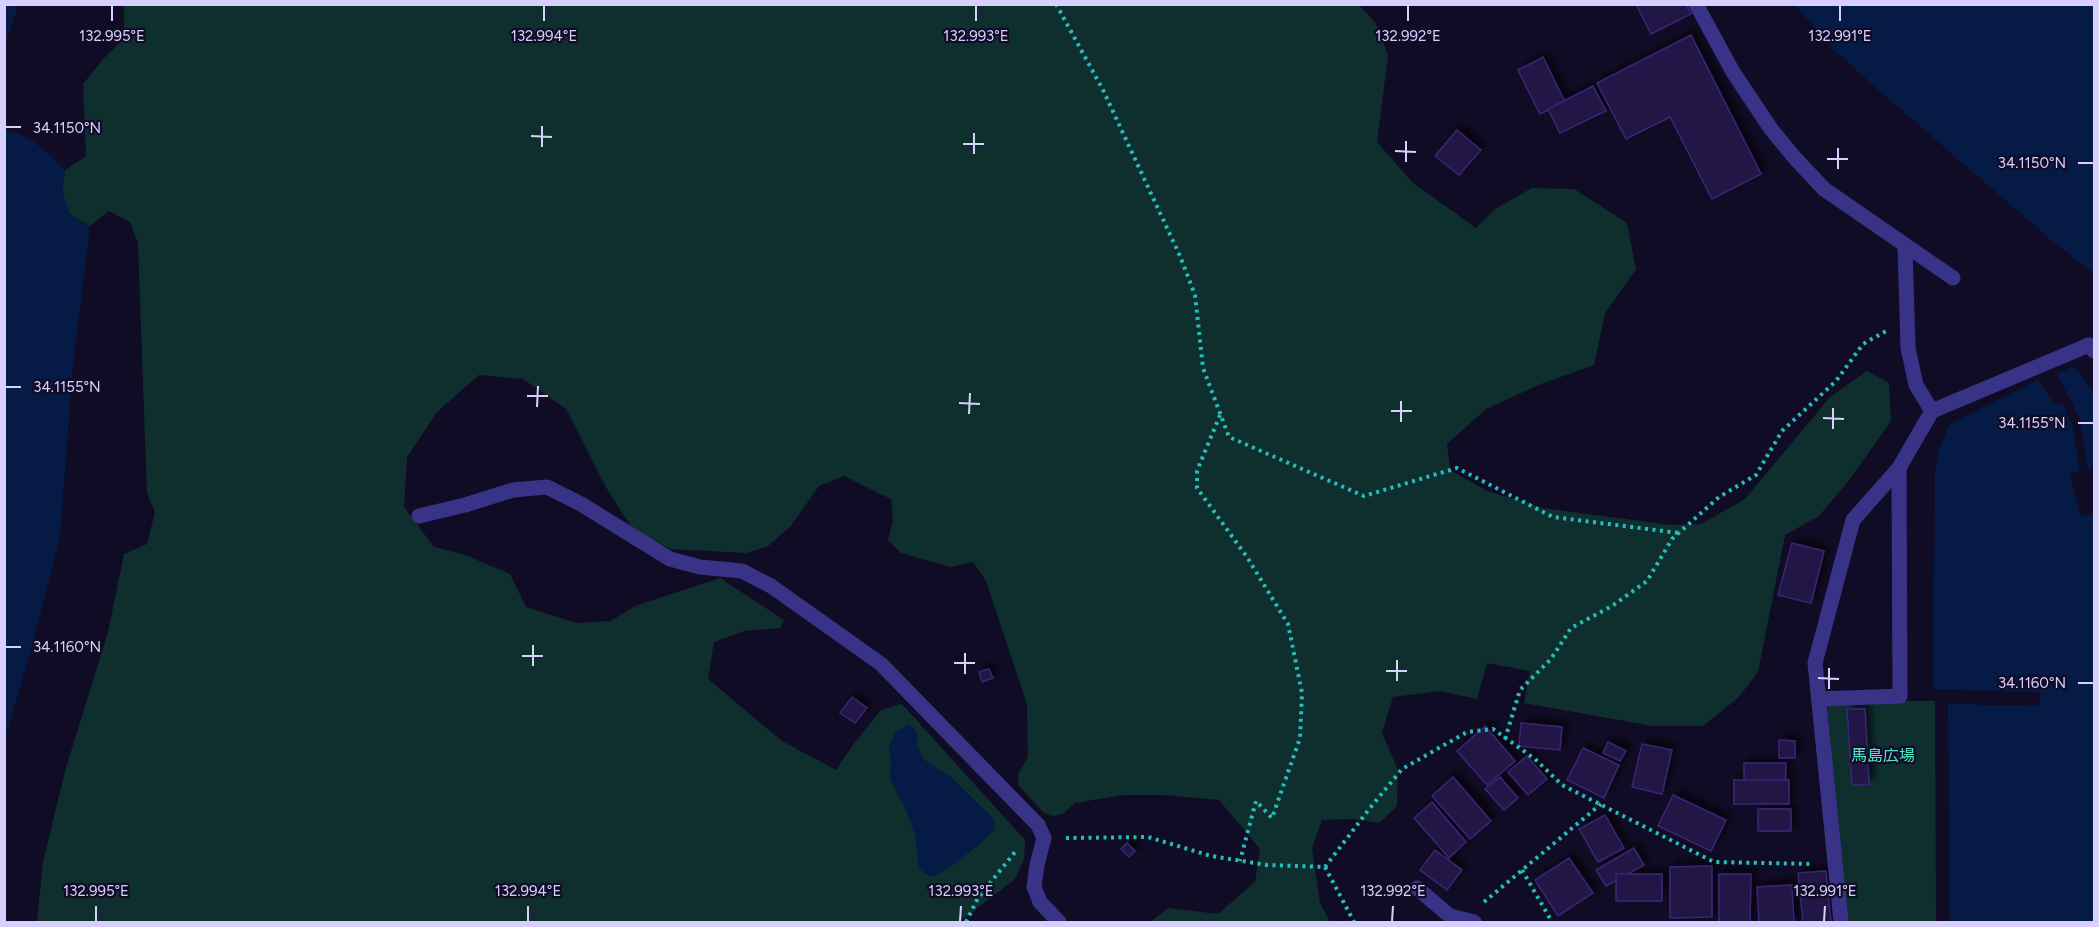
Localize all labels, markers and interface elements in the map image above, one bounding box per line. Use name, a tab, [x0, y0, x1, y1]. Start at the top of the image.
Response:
text: 132.995°E	[79, 27, 145, 45]
text: 132.994°E	[511, 27, 577, 45]
text: 132.993°E	[943, 27, 1009, 45]
text: 132.992°E	[1375, 27, 1441, 45]
text: 132.991°E	[1808, 27, 1872, 45]
text: 34.1150°N	[33, 119, 101, 137]
text: 34.1150°N	[1998, 154, 2066, 172]
text: 34.1155°N	[33, 378, 101, 396]
text: 34.1155°N	[1998, 414, 2066, 432]
text: 34.1160°N	[33, 638, 101, 656]
text: 34.1160°N	[1998, 674, 2066, 692]
park label: 馬島広場	[1851, 746, 1915, 765]
text: 132.995°E	[63, 882, 129, 900]
text: 132.994°E	[495, 882, 561, 900]
text: 132.993°E	[928, 882, 994, 900]
text: 132.992°E	[1360, 882, 1426, 900]
text: 132.991°E	[1793, 882, 1857, 900]

